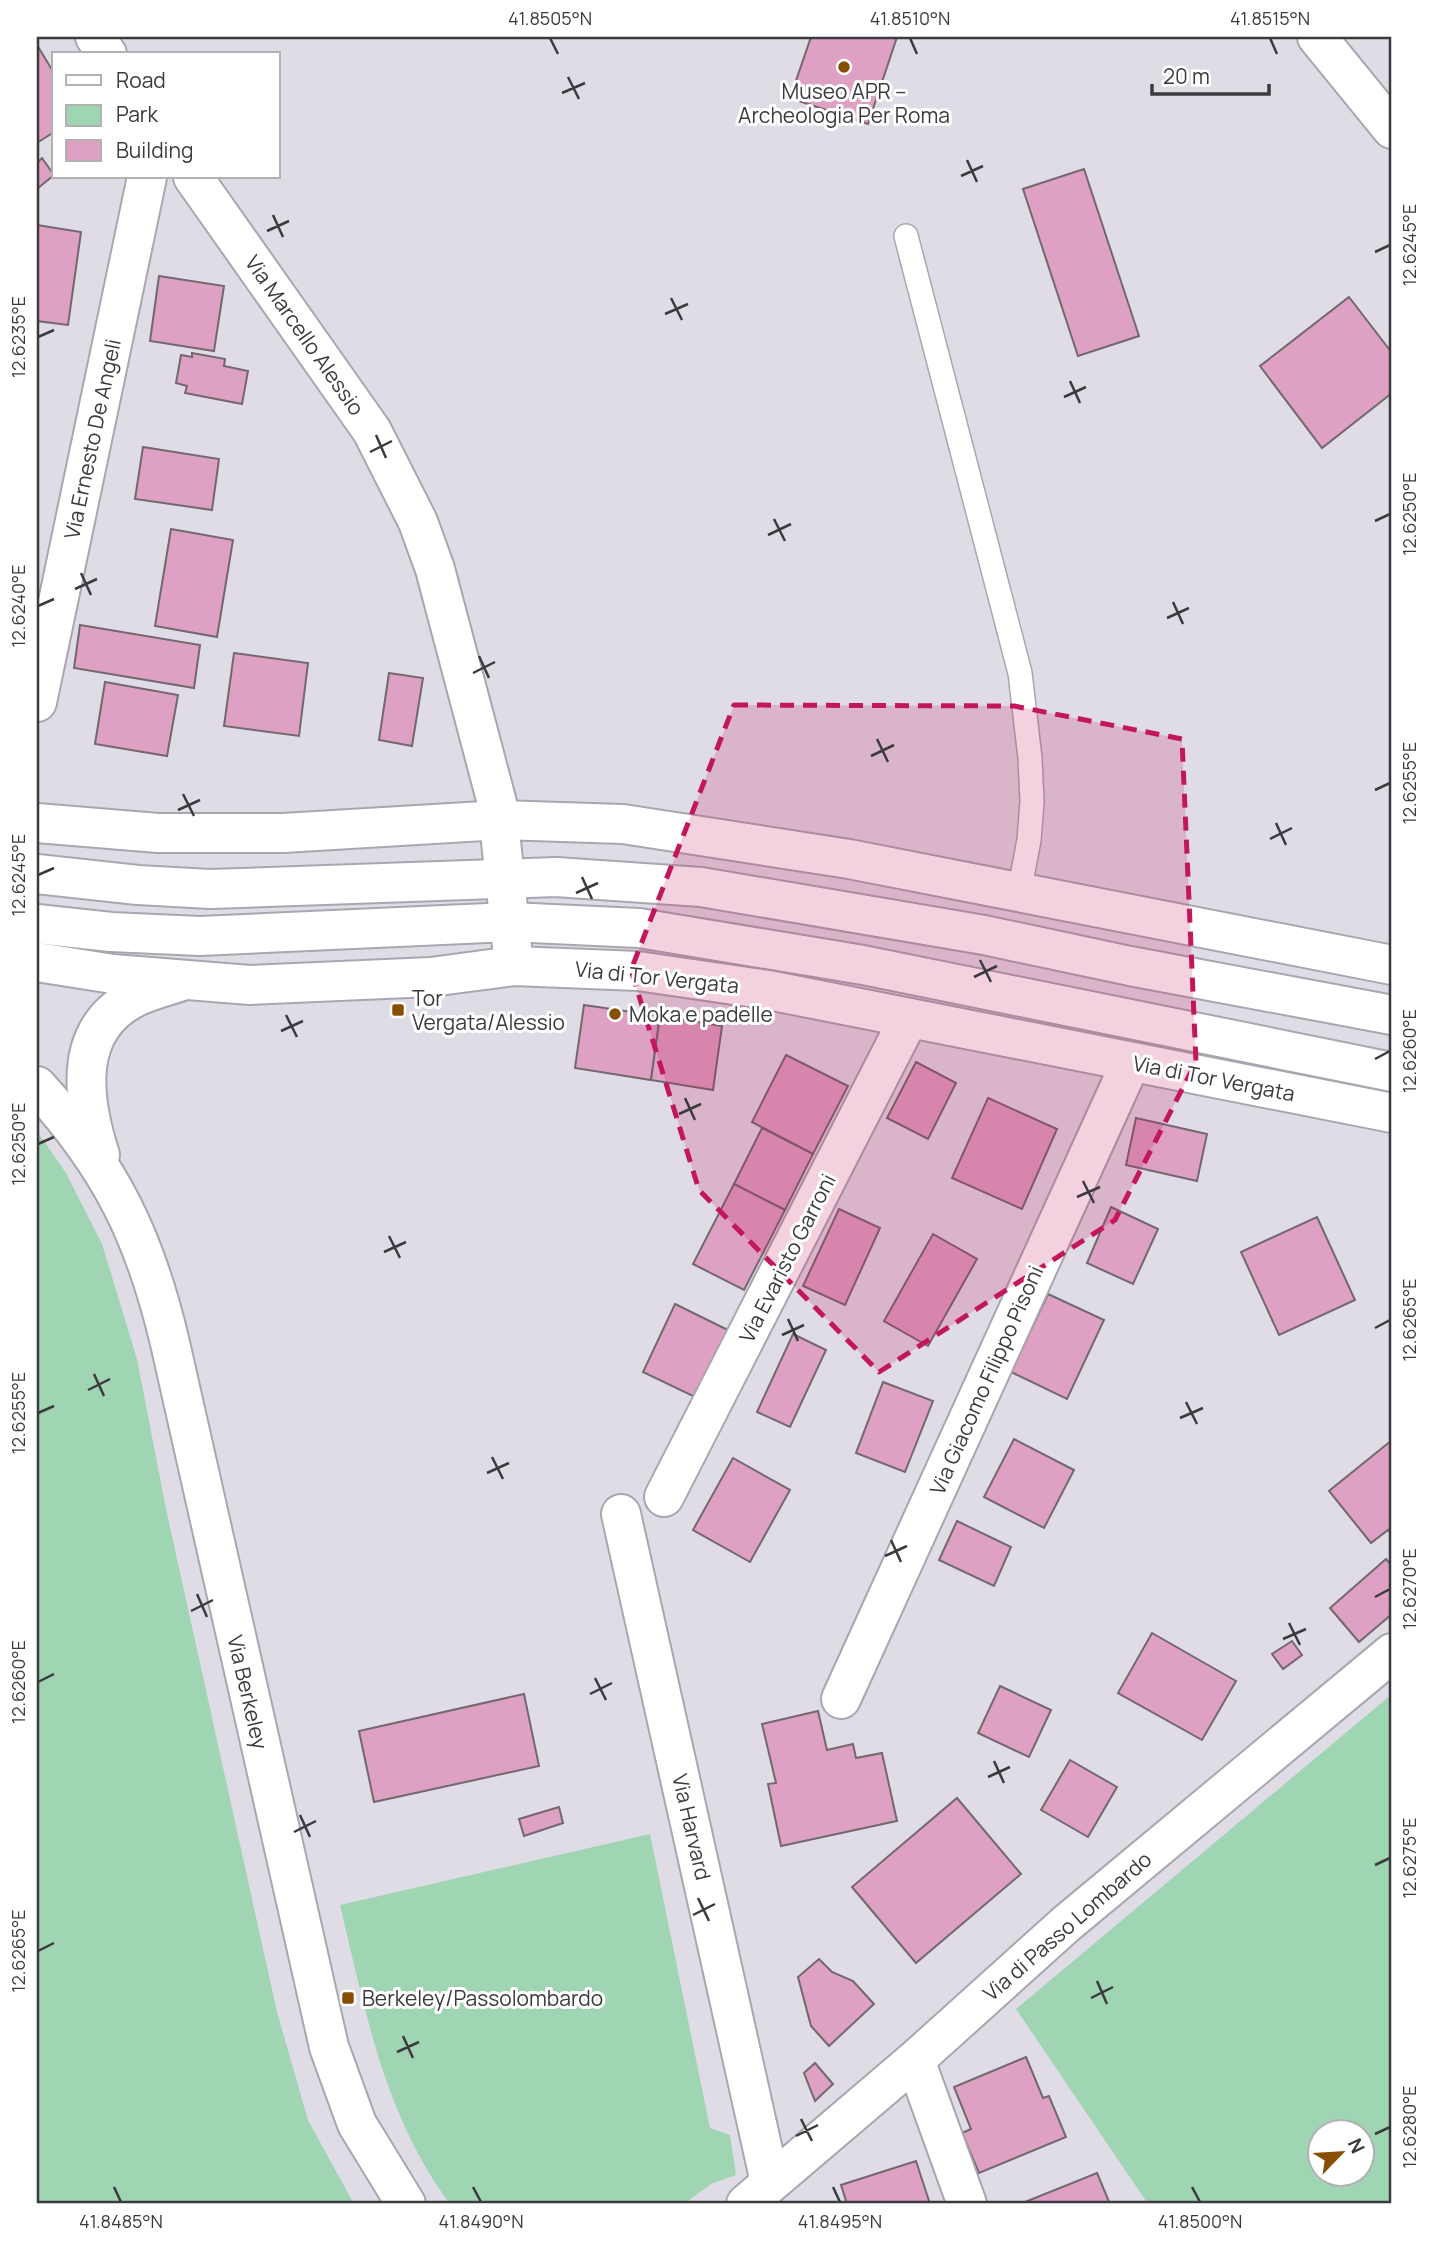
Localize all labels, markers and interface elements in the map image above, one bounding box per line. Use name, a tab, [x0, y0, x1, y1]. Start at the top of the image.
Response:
text: 41.8505°N	[508, 6, 592, 30]
text: 41.8510°N	[870, 6, 950, 30]
text: 41.8515°N	[1230, 6, 1310, 30]
legend	[52, 52, 280, 178]
scale bar	[1152, 52, 1270, 96]
marker: Museo APR – Archeologia Per Roma	[836, 59, 852, 75]
text: 20 m	[1163, 62, 1210, 90]
text: Road	[116, 66, 166, 94]
place label: Museo APR – Archeologia Per Roma	[738, 77, 950, 129]
text: Park	[116, 100, 158, 128]
text: Building	[116, 136, 193, 164]
text: 12.6245°E	[1397, 204, 1421, 286]
street label: Via Marcello Alessio	[239, 249, 371, 421]
text: 12.6235°E	[6, 296, 30, 378]
street label: Via Ernesto De Angeli	[57, 336, 127, 542]
text: 12.6250°E	[1397, 472, 1421, 556]
text: 12.6240°E	[6, 565, 30, 647]
text: 12.6255°E	[1397, 742, 1421, 824]
text: 12.6245°E	[6, 834, 30, 916]
street label: Via di Tor Vergata	[574, 954, 740, 1000]
place label: Tor Vergata/Alessio	[412, 984, 565, 1036]
place label: Moka e padelle	[629, 1000, 773, 1028]
marker: Tor Vergata/Alessio	[390, 1002, 406, 1018]
marker: Moka e padelle	[607, 1006, 623, 1022]
text: 12.6260°E	[1397, 1009, 1421, 1093]
street label: Via di Tor Vergata	[1131, 1049, 1297, 1107]
text: 12.6250°E	[6, 1102, 30, 1186]
street label: Via Evaristo Garroni	[732, 1169, 842, 1347]
street label: Via Giacomo Filippo Pisoni	[923, 1261, 1049, 1499]
text: 12.6265°E	[1397, 1278, 1421, 1362]
text: 12.6255°E	[6, 1372, 30, 1454]
text: 12.6270°E	[1397, 1548, 1421, 1630]
street label: Via Berkeley	[221, 1632, 275, 1752]
text: 12.6260°E	[6, 1640, 30, 1724]
street label: Via Harvard	[666, 1771, 718, 1883]
text: 12.6275°E	[1397, 1817, 1421, 1899]
street label: Via di Passo Lombardo	[977, 1845, 1157, 2007]
text: 12.6265°E	[6, 1909, 30, 1993]
place label: Berkeley/Passolombardo	[362, 1984, 603, 2012]
marker: Berkeley/Passolombardo	[340, 1990, 356, 2006]
text: 12.6280°E	[1397, 2085, 1421, 2169]
north arrow	[1306, 2118, 1376, 2188]
text: N	[1342, 2134, 1371, 2157]
text: 41.8485°N	[79, 2209, 163, 2233]
text: 41.8490°N	[439, 2209, 523, 2233]
text: 41.8495°N	[798, 2209, 882, 2233]
text: 41.8500°N	[1158, 2209, 1242, 2233]

